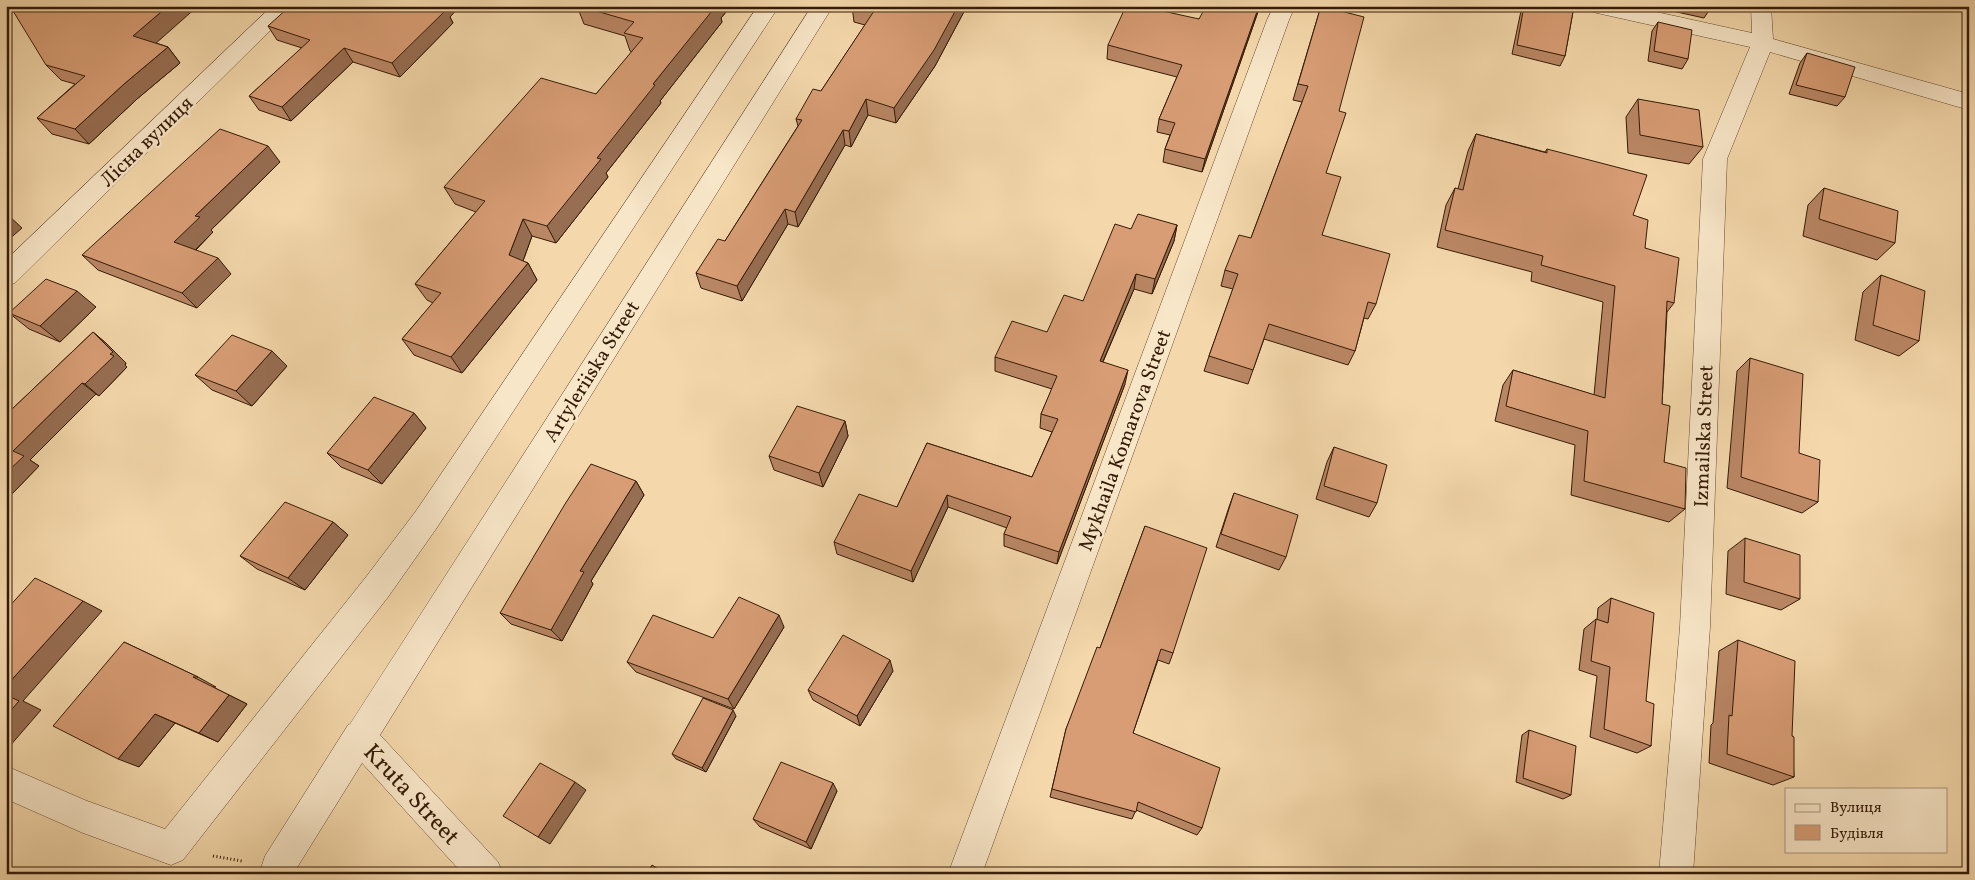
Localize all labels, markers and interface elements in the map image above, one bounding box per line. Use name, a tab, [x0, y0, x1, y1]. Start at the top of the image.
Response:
street label: Лісна вулиця	[94, 91, 200, 194]
street label: Artyleriiska Street	[538, 296, 648, 448]
street label: Mykhaila Komarova Street	[1073, 326, 1179, 555]
street label: Izmailska Street	[1689, 364, 1721, 508]
street label: Kruta Street	[354, 737, 467, 854]
legend	[1785, 788, 1948, 852]
text: Вулиця	[1830, 798, 1882, 819]
text: Будівля	[1830, 824, 1884, 845]

